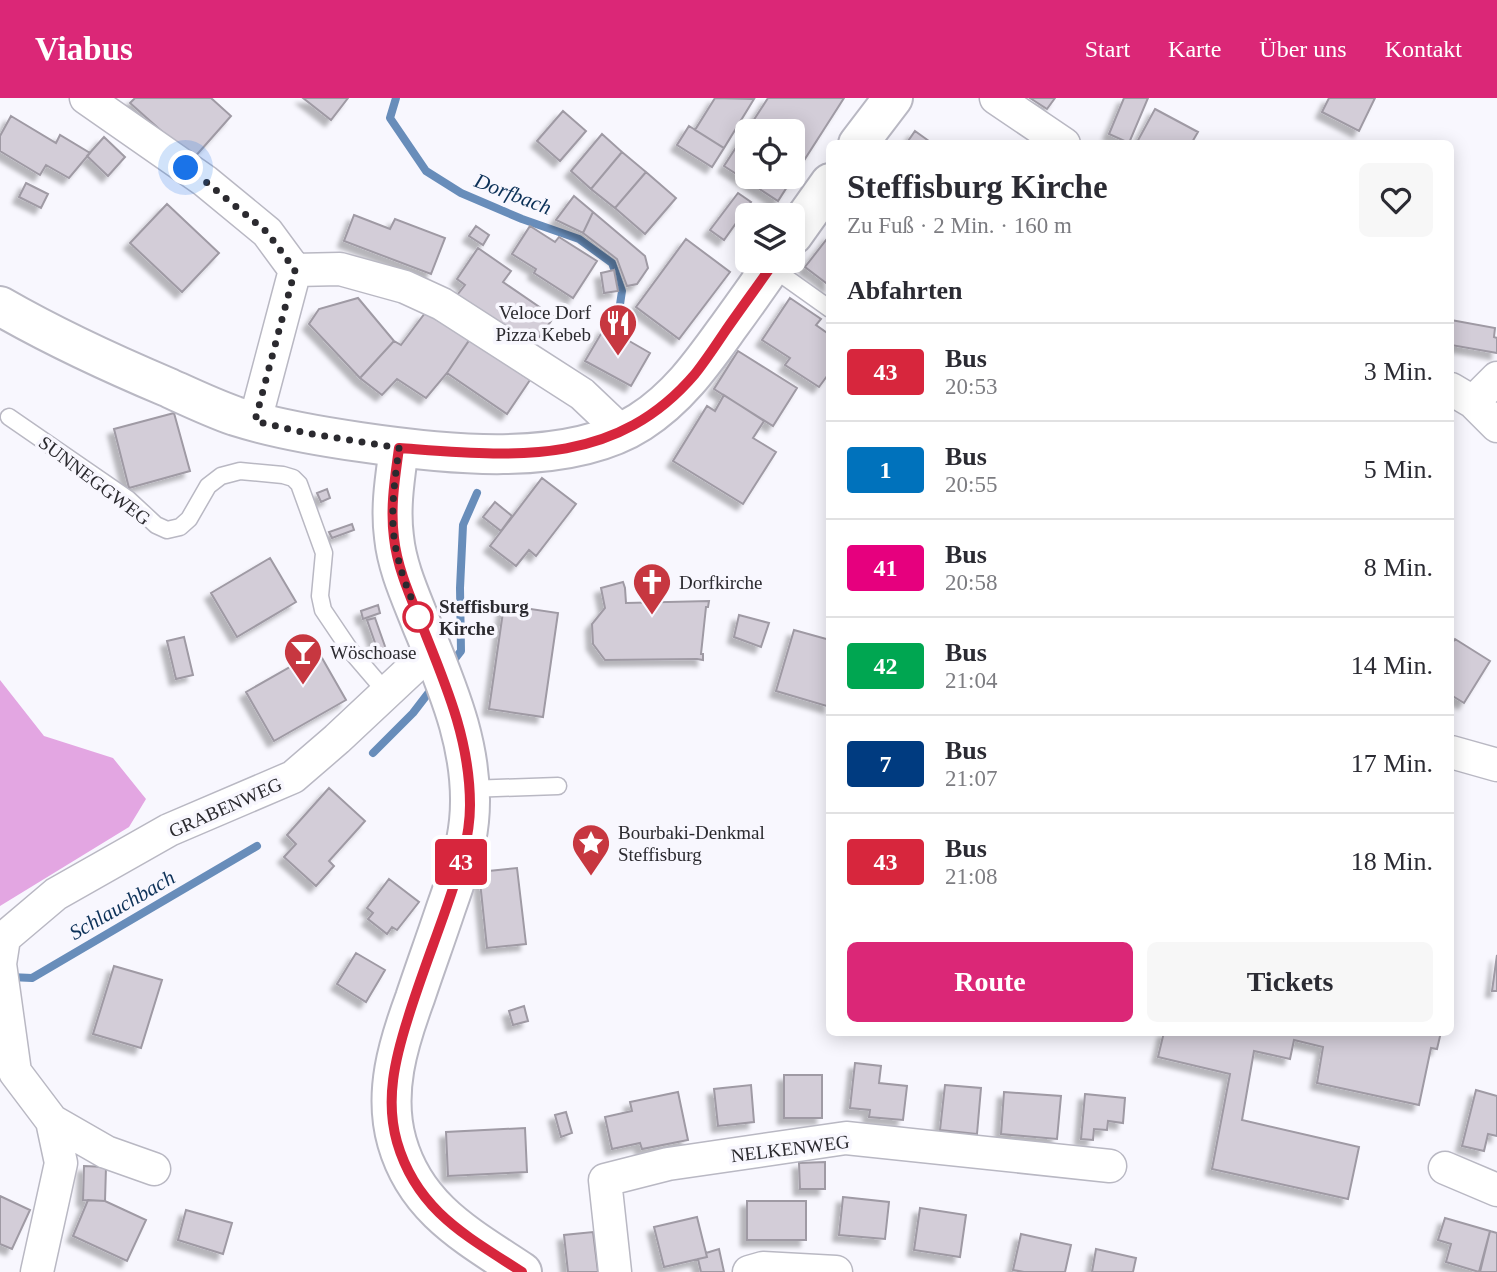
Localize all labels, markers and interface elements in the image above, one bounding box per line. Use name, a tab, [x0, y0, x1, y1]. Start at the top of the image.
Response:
text: Viabus	[35, 31, 133, 67]
text: Start	[1085, 36, 1130, 62]
text: Karte	[1168, 36, 1221, 62]
text: Über uns	[1259, 36, 1347, 62]
text: Kontakt	[1385, 36, 1462, 62]
map controls	[735, 119, 805, 273]
button: locate	[735, 119, 805, 189]
your location	[168, 150, 203, 185]
button: heart	[1359, 163, 1433, 237]
water label: Dorfbach	[470, 168, 555, 220]
text: Steffisburg Kirche	[847, 169, 1108, 205]
button: layers	[735, 203, 805, 273]
text: Zu Fuß · 2 Min. · 160 m	[847, 213, 1072, 238]
text: Abfahrten	[847, 276, 963, 305]
place label: Veloce Dorf Pizza Kebeb	[496, 302, 592, 345]
restaurant icon: Veloce Dorf Pizza Kebeb	[597, 302, 639, 357]
text: Bus	[945, 344, 987, 373]
text: 3 Min.	[1364, 357, 1433, 386]
text: 43	[874, 359, 898, 385]
text: 20:53	[945, 374, 997, 399]
street label: SUNNEGGWEG	[35, 432, 155, 529]
text: Bus	[945, 442, 987, 471]
text: 5 Min.	[1364, 455, 1433, 484]
text: 1	[880, 457, 892, 483]
text: 20:55	[945, 472, 997, 497]
text: Bus	[945, 540, 987, 569]
text: 8 Min.	[1364, 553, 1433, 582]
text: 41	[874, 555, 898, 581]
church icon: Dorfkirche	[631, 561, 673, 616]
text: 20:58	[945, 570, 997, 595]
place label: Dorfkirche	[679, 572, 762, 593]
place label: Steffisburg Kirche	[439, 596, 529, 639]
marker: Steffisburg Kirche	[403, 602, 433, 632]
bar icon: Wöschoase	[282, 631, 324, 686]
text: Bus	[945, 638, 987, 667]
place label: Wöschoase	[330, 642, 417, 663]
text: 14 Min.	[1351, 651, 1433, 680]
text: 42	[874, 653, 898, 679]
text: 21:04	[945, 668, 997, 693]
text: Bus	[945, 736, 987, 765]
text: 17 Min.	[1351, 749, 1433, 778]
text: 7	[880, 751, 892, 777]
text: 21:07	[945, 766, 997, 791]
street label: GRABENWEG	[165, 773, 285, 842]
place icon: Bourbaki-Denkmal Steffisburg	[570, 822, 612, 877]
place label: Bourbaki-Denkmal Steffisburg	[618, 822, 765, 865]
text: Bus	[945, 834, 987, 863]
line badge: 43	[430, 839, 492, 885]
text: 18 Min.	[1351, 847, 1433, 876]
text: 43	[449, 849, 473, 875]
text: 43	[874, 849, 898, 875]
text: 21:08	[945, 864, 997, 889]
water label: Schlauchbach	[65, 865, 179, 945]
button: Route	[847, 942, 1133, 1022]
button: Tickets	[1147, 942, 1433, 1022]
street label: NELKENWEG	[730, 1131, 851, 1166]

